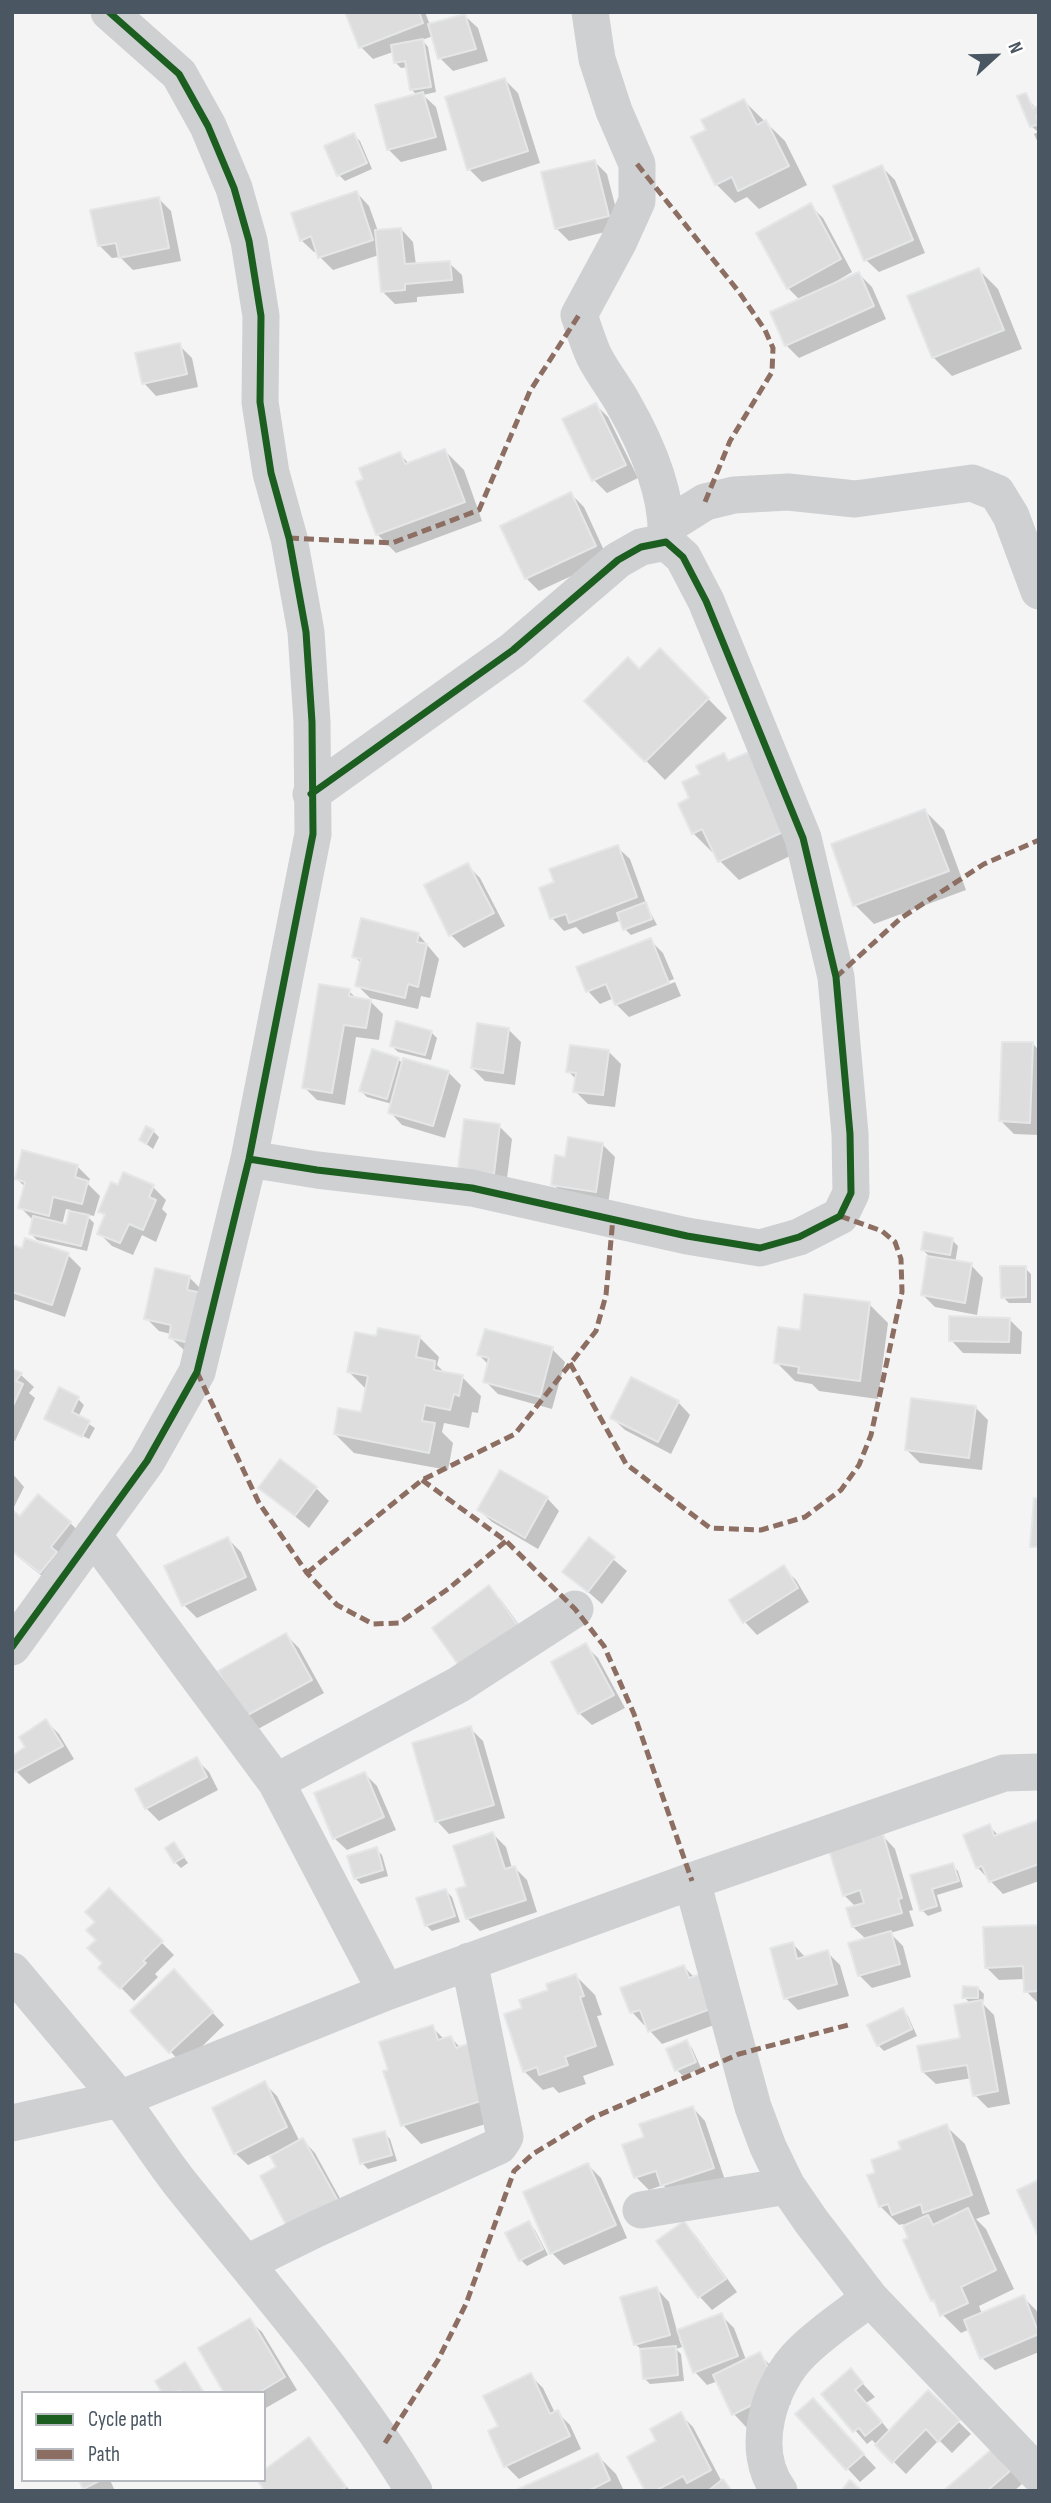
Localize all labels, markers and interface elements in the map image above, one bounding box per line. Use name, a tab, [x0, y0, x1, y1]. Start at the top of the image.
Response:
north arrow	[960, 21, 1030, 91]
text: N	[1002, 39, 1027, 57]
legend	[21, 2391, 266, 2482]
text: Cycle path	[88, 2407, 162, 2432]
text: Path	[88, 2442, 120, 2467]

